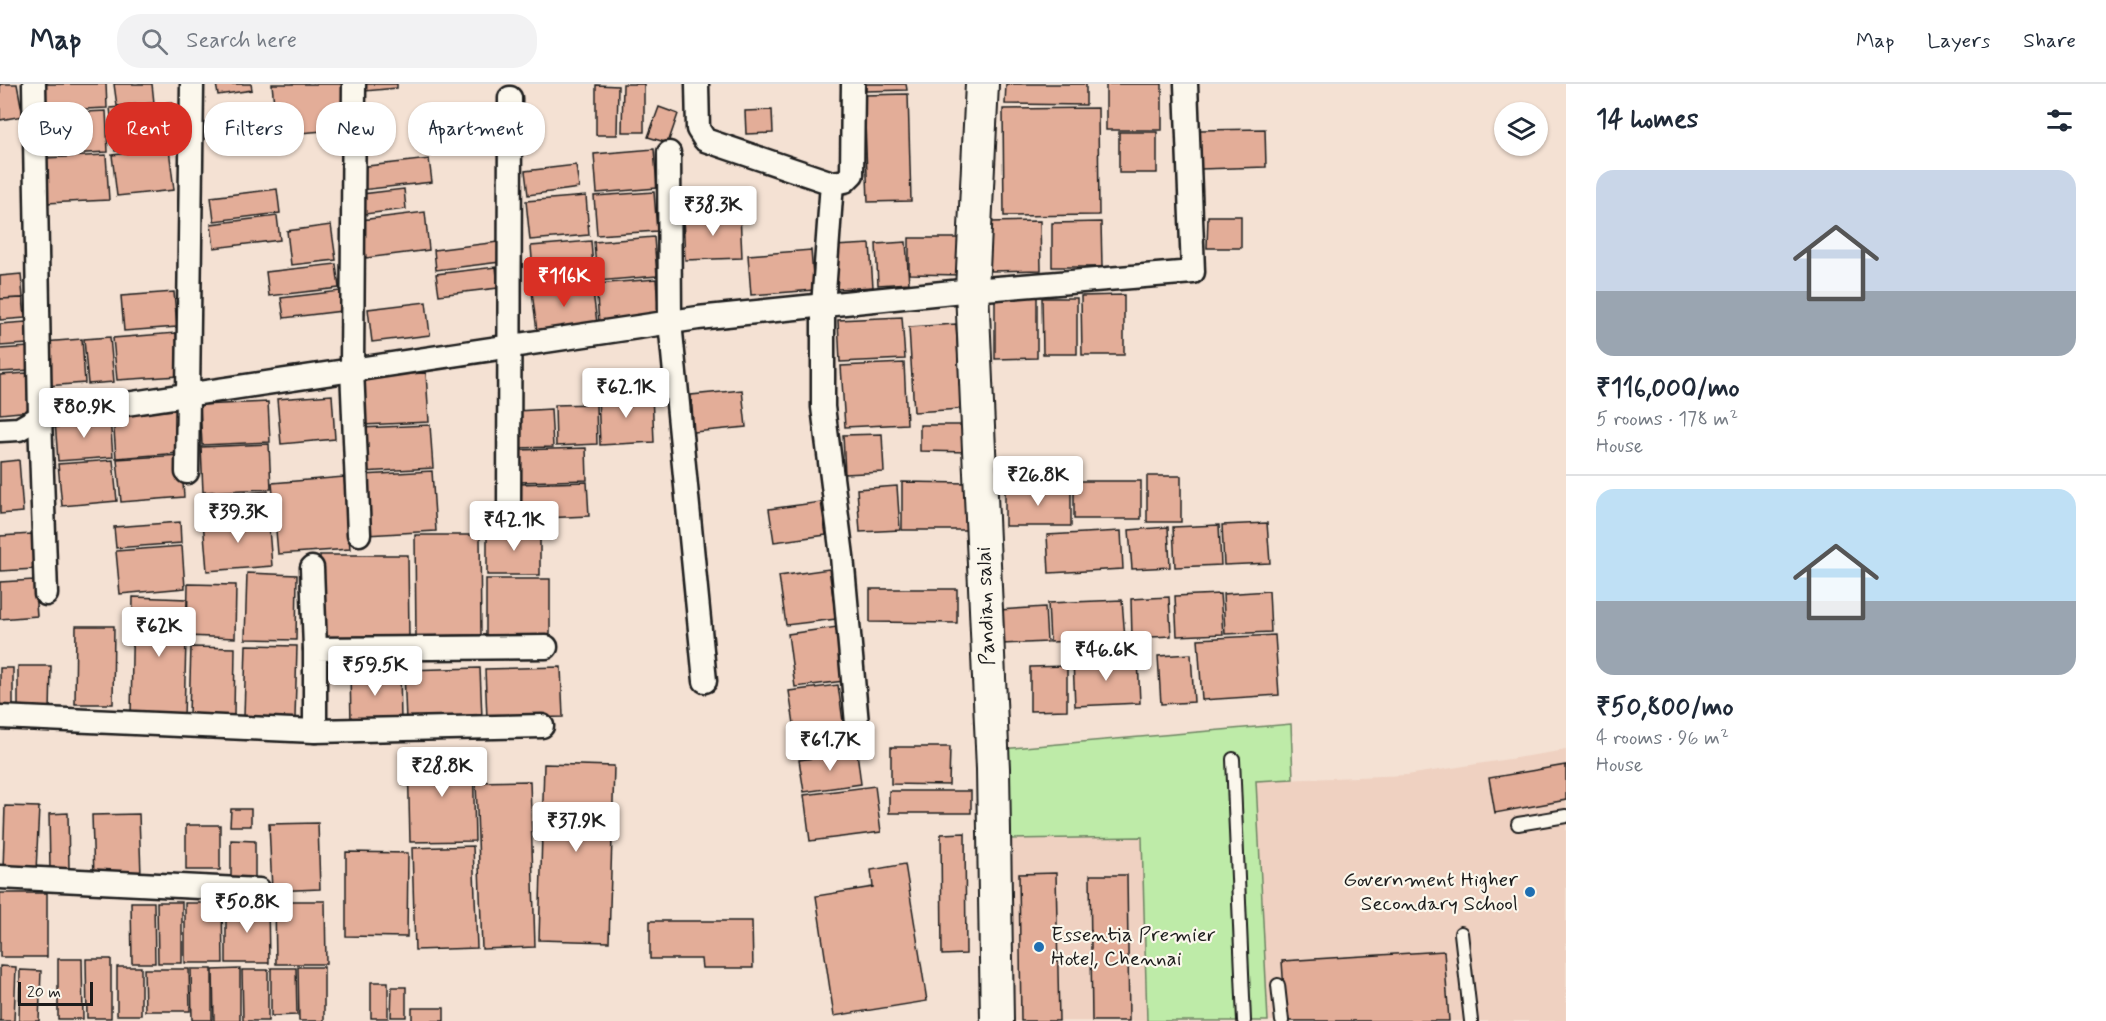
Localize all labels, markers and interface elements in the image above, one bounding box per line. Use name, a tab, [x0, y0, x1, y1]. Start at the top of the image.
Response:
search box	[117, 14, 537, 68]
text: Map	[30, 23, 81, 60]
icon: search	[138, 25, 171, 58]
text: Search here	[186, 27, 297, 55]
text: Map	[1856, 27, 1894, 55]
text: Layers	[1927, 27, 1990, 55]
text: Share	[2023, 27, 2076, 55]
chip: Buy	[18, 102, 93, 156]
chip: Rent	[105, 102, 192, 156]
chip: Filters	[204, 102, 304, 156]
chip: New	[316, 102, 396, 156]
chip: Apartment	[408, 102, 545, 156]
map controls	[1494, 102, 1548, 156]
button: layers	[1494, 102, 1548, 156]
text: 14 homes	[1596, 103, 1698, 137]
icon: filters	[2043, 104, 2076, 137]
pin: ₹38.3K	[664, 186, 762, 237]
text: ₹38.3K	[684, 192, 742, 219]
icon: home	[1782, 209, 1890, 317]
pin: ₹116K	[522, 257, 606, 308]
text: ₹116K	[538, 263, 590, 290]
pin: ₹62.1K	[577, 368, 675, 419]
text: ₹116,000/mo	[1596, 372, 1740, 406]
text: ₹62.1K	[596, 374, 656, 401]
pin: ₹80.9K	[35, 388, 133, 439]
text: ₹80.9K	[53, 394, 115, 421]
text: 5 rooms · 178 m²	[1596, 406, 1738, 433]
text: House	[1596, 433, 1643, 460]
pin: ₹26.8K	[989, 456, 1087, 507]
text: ₹26.8K	[1007, 462, 1069, 489]
pin: ₹39.3K	[189, 493, 287, 544]
text: ₹39.3K	[208, 499, 268, 526]
pin: ₹42.1K	[465, 501, 563, 552]
text: ₹42.1K	[484, 507, 544, 534]
icon: home	[1782, 528, 1890, 636]
street label: Pandian salai	[970, 546, 1002, 666]
pin: ₹62K	[123, 607, 195, 658]
text: ₹62K	[136, 613, 182, 640]
pin: ₹46.6K	[1057, 631, 1155, 682]
text: ₹46.6K	[1075, 637, 1137, 664]
pin: ₹59.5K	[326, 646, 424, 697]
text: ₹59.5K	[342, 652, 408, 679]
text: ₹50,800/mo	[1596, 691, 1734, 725]
pin: ₹61.7K	[781, 721, 879, 772]
text: 4 rooms · 96 m²	[1596, 725, 1729, 752]
text: ₹61.7K	[800, 727, 860, 754]
pin: ₹28.8K	[393, 747, 491, 798]
text: House	[1596, 752, 1643, 779]
text: ₹28.8K	[411, 753, 473, 780]
pin: ₹37.9K	[527, 802, 625, 853]
text: ₹37.9K	[547, 808, 605, 835]
place label: Government Higher Secondary School	[1343, 866, 1518, 918]
pin: ₹50.8K	[198, 883, 296, 934]
marker: Government Higher Secondary School	[1523, 885, 1537, 899]
text: ₹50.8K	[215, 889, 279, 916]
place label: Essentia Premier Hotel, Chennai	[1051, 921, 1216, 973]
marker: Essentia Premier Hotel, Chennai	[1032, 940, 1046, 954]
scale bar	[18, 979, 93, 1006]
text: 20 m	[27, 982, 61, 1003]

